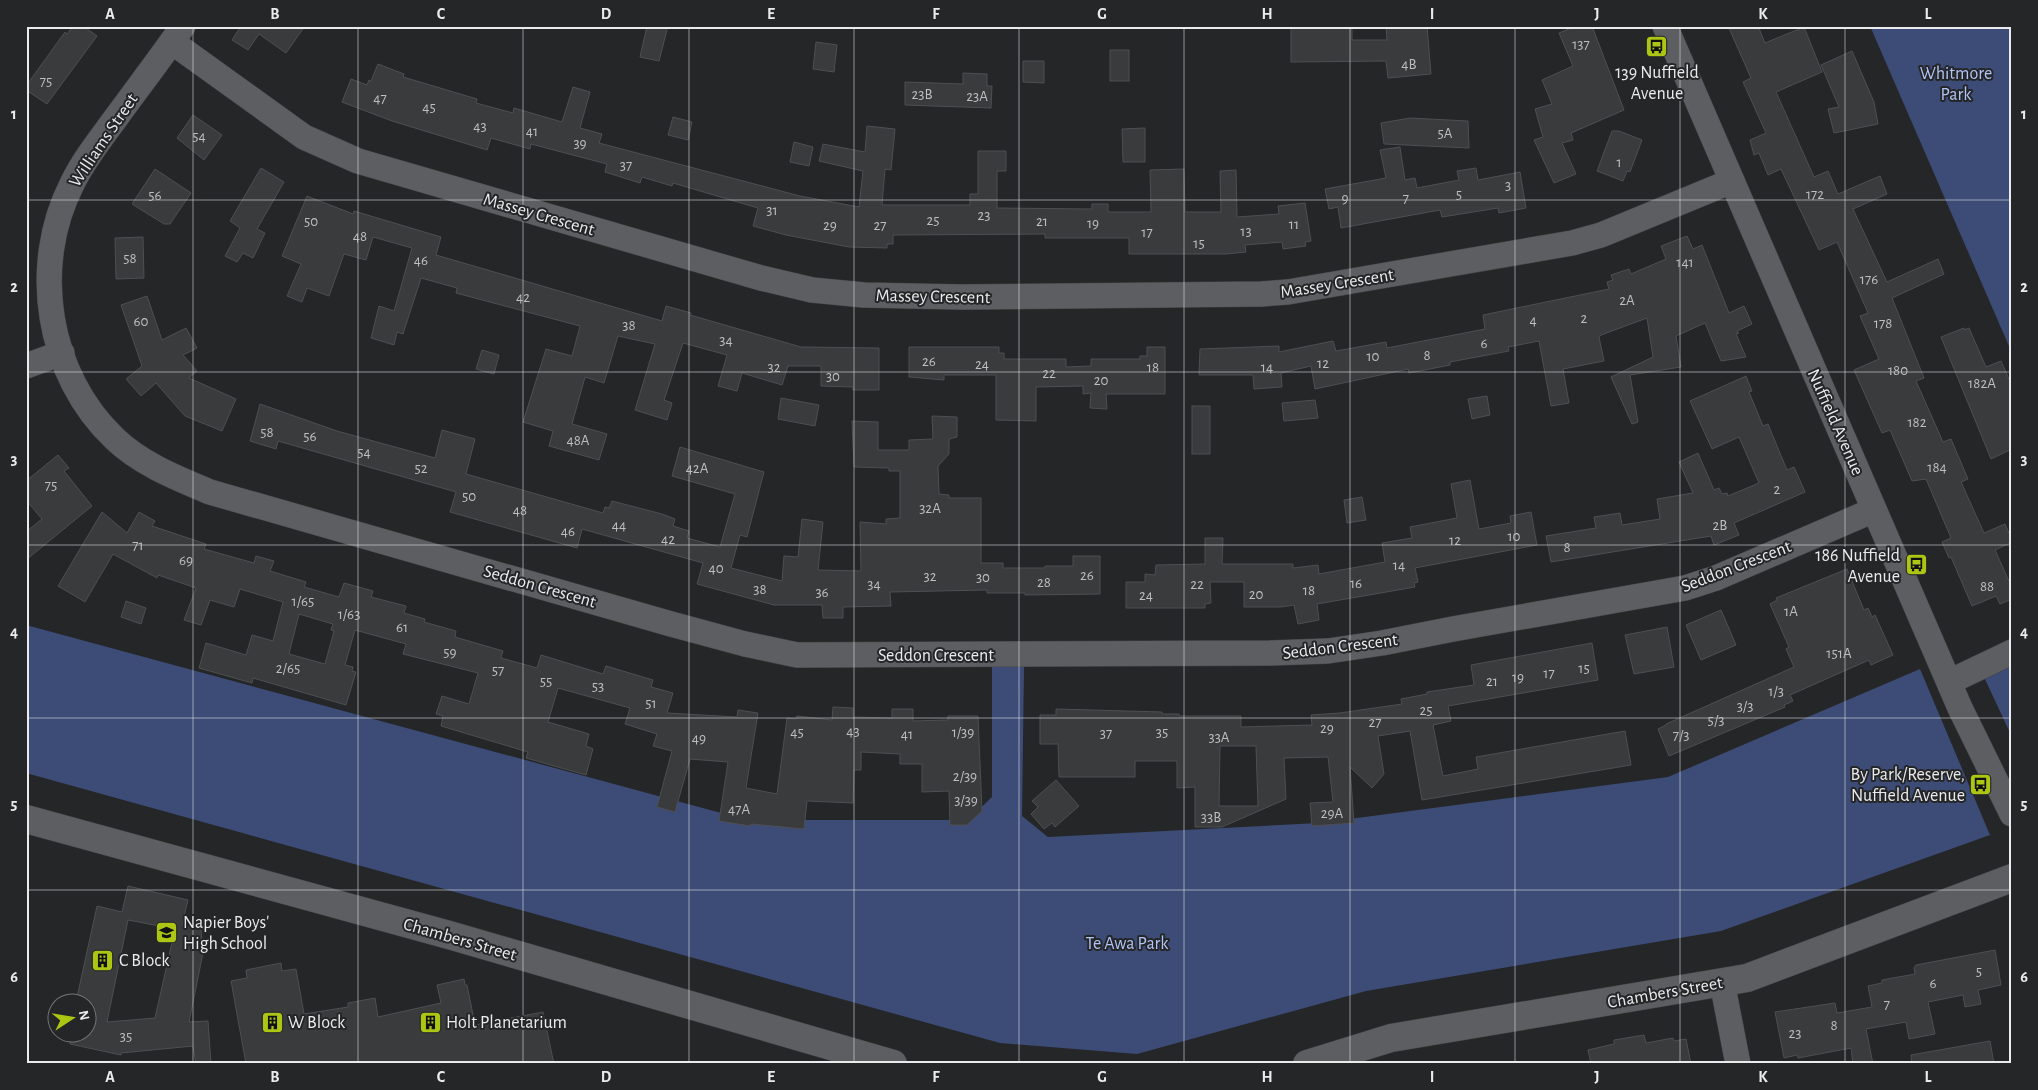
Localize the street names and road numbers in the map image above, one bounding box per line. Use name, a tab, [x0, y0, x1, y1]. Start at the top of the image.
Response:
street label: Williams Street	[66, 90, 142, 190]
street label: Massey Crescent	[481, 191, 597, 239]
street label: Massey Crescent	[1279, 266, 1395, 302]
street label: Massey Crescent	[876, 287, 991, 307]
street label: Nuffield Avenue	[1804, 367, 1867, 478]
street label: Seddon Crescent	[1679, 538, 1794, 596]
street label: Seddon Crescent	[481, 562, 598, 612]
street label: Seddon Crescent	[1281, 631, 1399, 663]
street label: Seddon Crescent	[878, 647, 994, 665]
street label: Chambers Street	[401, 915, 519, 965]
street label: Chambers Street	[1606, 974, 1724, 1012]

